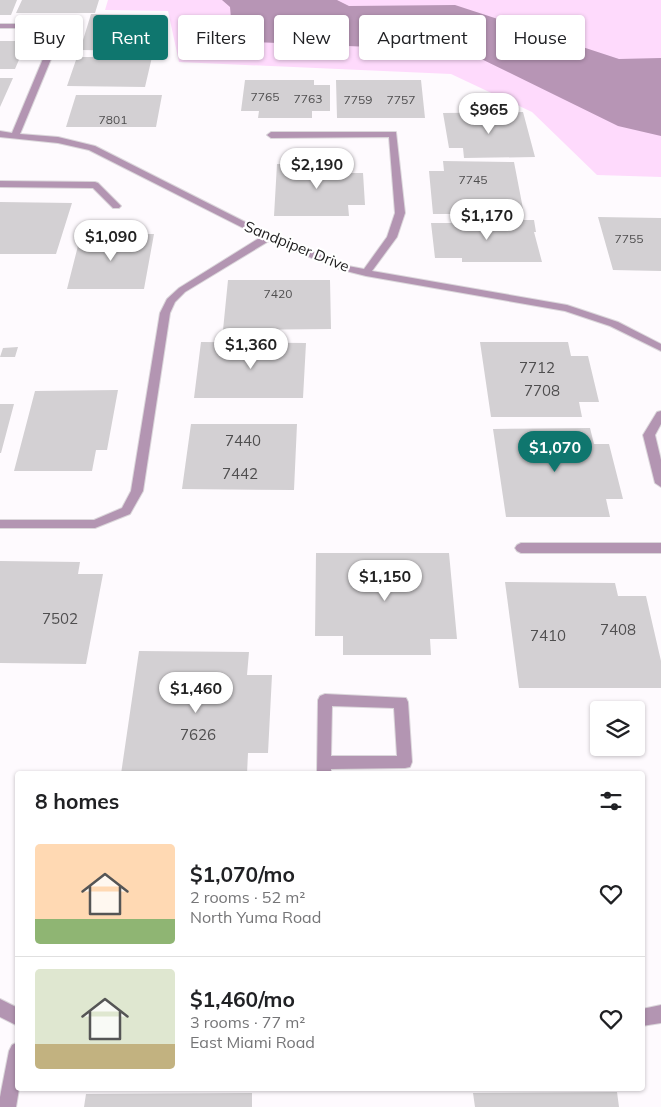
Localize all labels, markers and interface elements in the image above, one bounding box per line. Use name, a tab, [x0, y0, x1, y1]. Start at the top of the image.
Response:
chip: Buy	[15, 15, 83, 60]
chip: Rent	[93, 15, 168, 60]
chip: Filters	[178, 15, 264, 60]
chip: New	[274, 15, 349, 60]
chip: Apartment	[359, 15, 486, 60]
chip: House	[496, 15, 585, 60]
house number: 7765	[251, 89, 279, 104]
house number: 7763	[294, 91, 322, 106]
house number: 7759	[344, 92, 372, 107]
house number: 7757	[387, 92, 415, 107]
pin: $965	[459, 92, 519, 135]
text: $965	[470, 99, 508, 119]
house number: 7801	[99, 112, 127, 127]
pin: $2,190	[276, 148, 358, 190]
text: $2,190	[291, 154, 343, 174]
house number: 7745	[459, 172, 487, 187]
pin: $1,170	[446, 198, 528, 241]
text: $1,170	[461, 205, 513, 225]
street label: Sandpiper Drive	[242, 216, 352, 276]
pin: $1,090	[70, 220, 152, 262]
text: $1,090	[85, 226, 137, 246]
house number: 7755	[615, 231, 643, 246]
house number: 7420	[264, 286, 292, 301]
pin: $1,360	[210, 328, 292, 370]
text: $1,360	[225, 334, 277, 354]
house number: 7712	[519, 358, 555, 377]
house number: 7708	[524, 381, 560, 400]
pin: $1,070	[514, 430, 596, 473]
house number: 7440	[225, 431, 261, 450]
text: $1,070	[529, 437, 581, 457]
house number: 7442	[222, 464, 258, 483]
pin: $1,150	[344, 560, 426, 602]
text: $1,150	[359, 566, 411, 586]
house number: 7502	[42, 609, 78, 628]
house number: 7408	[600, 620, 636, 639]
house number: 7410	[530, 626, 566, 645]
pin: $1,460	[155, 672, 237, 714]
text: $1,460	[170, 678, 222, 698]
map controls	[590, 701, 645, 756]
button: layers	[590, 701, 645, 756]
house number: 7626	[180, 725, 216, 744]
icon: filters	[597, 787, 625, 815]
text: 8 homes	[35, 788, 119, 814]
text: $1,070/mo	[190, 861, 295, 887]
icon: home	[75, 864, 135, 924]
icon: heart	[597, 880, 625, 908]
text: 2 rooms · 52 m²	[190, 887, 305, 907]
text: North Yuma Road	[190, 907, 321, 927]
text: $1,460/mo	[190, 986, 295, 1012]
icon: home	[75, 989, 135, 1049]
icon: heart	[597, 1005, 625, 1033]
text: 3 rooms · 77 m²	[190, 1012, 305, 1032]
text: East Miami Road	[190, 1032, 315, 1052]

